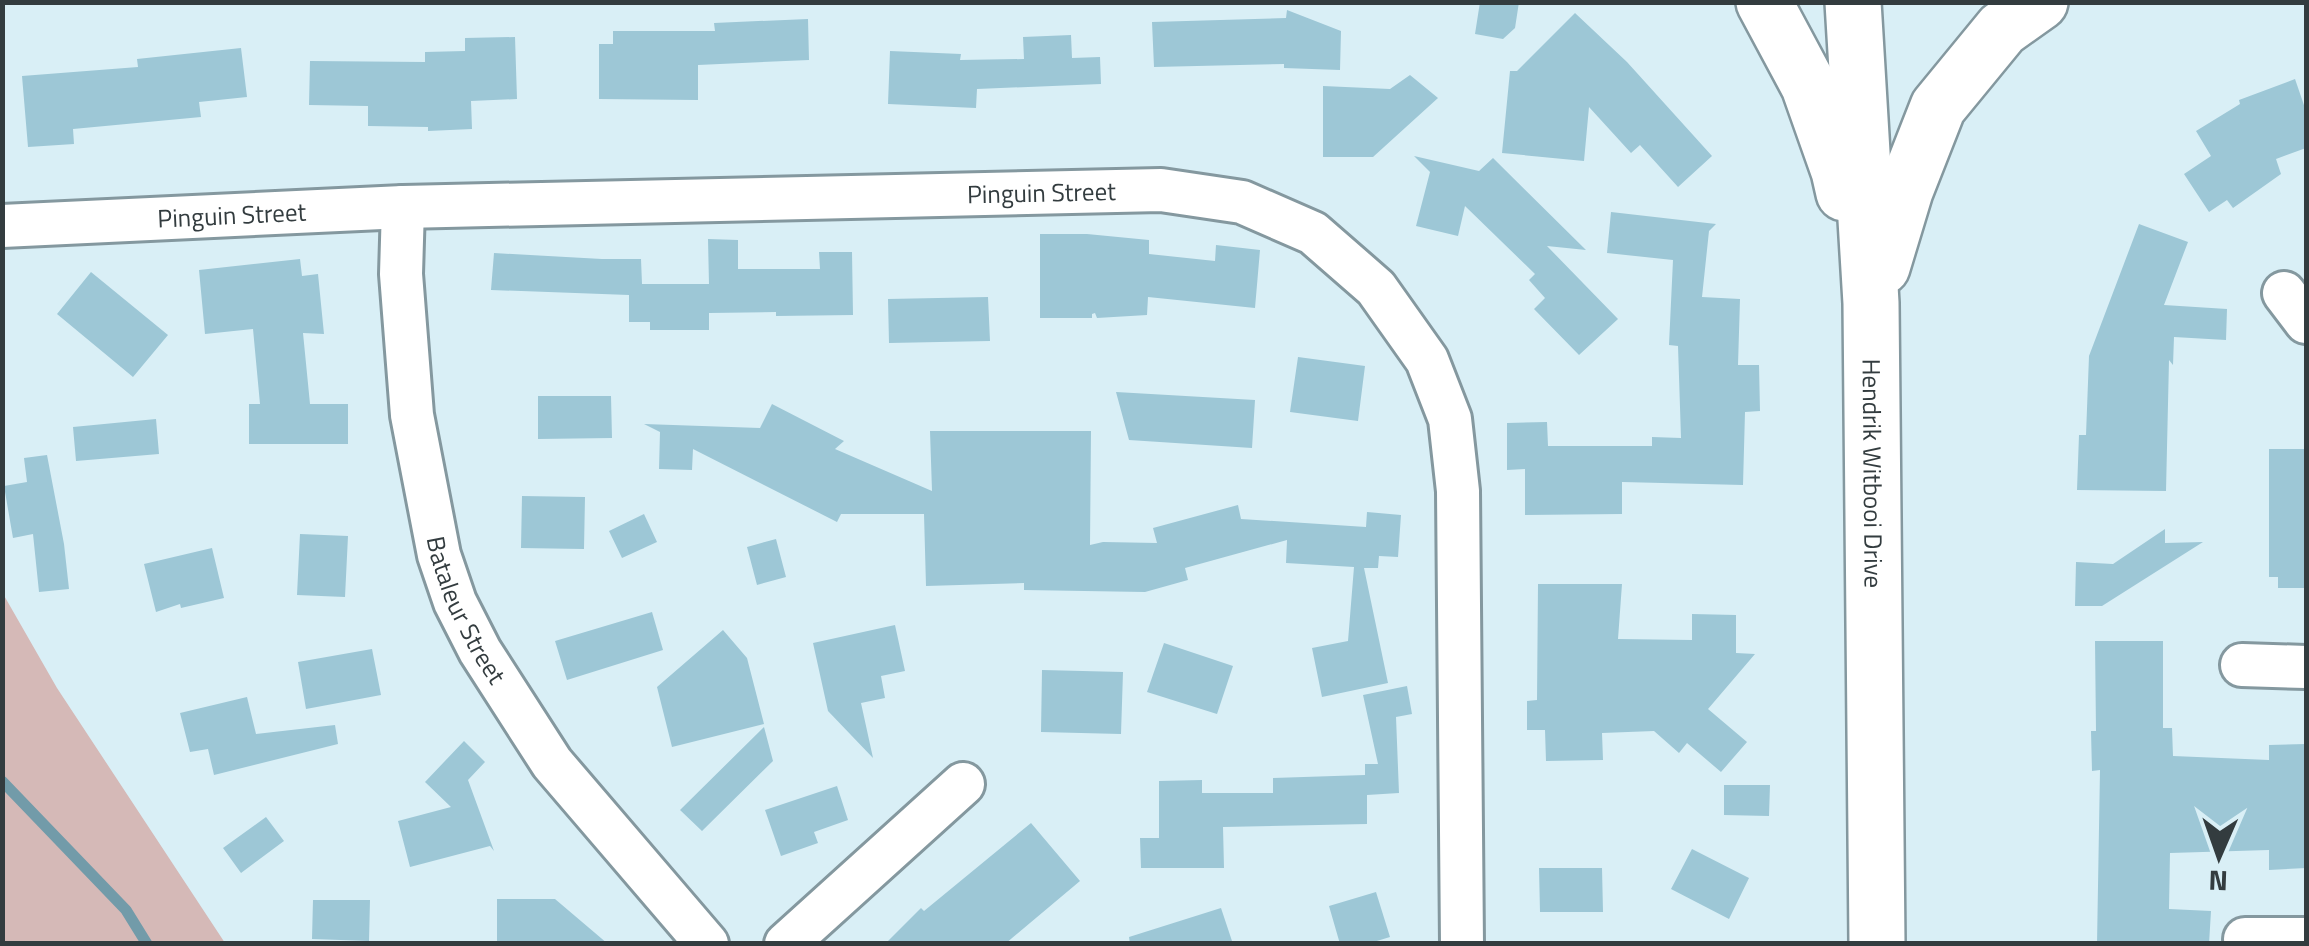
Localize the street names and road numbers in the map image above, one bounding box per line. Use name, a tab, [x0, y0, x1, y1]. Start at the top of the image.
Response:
street label: Pinguin Street	[967, 172, 1116, 213]
street label: Pinguin Street	[157, 193, 307, 238]
street label: Hendrik Witbooi Drive	[1853, 359, 1893, 588]
street label: Bataleur Street	[417, 533, 516, 692]

